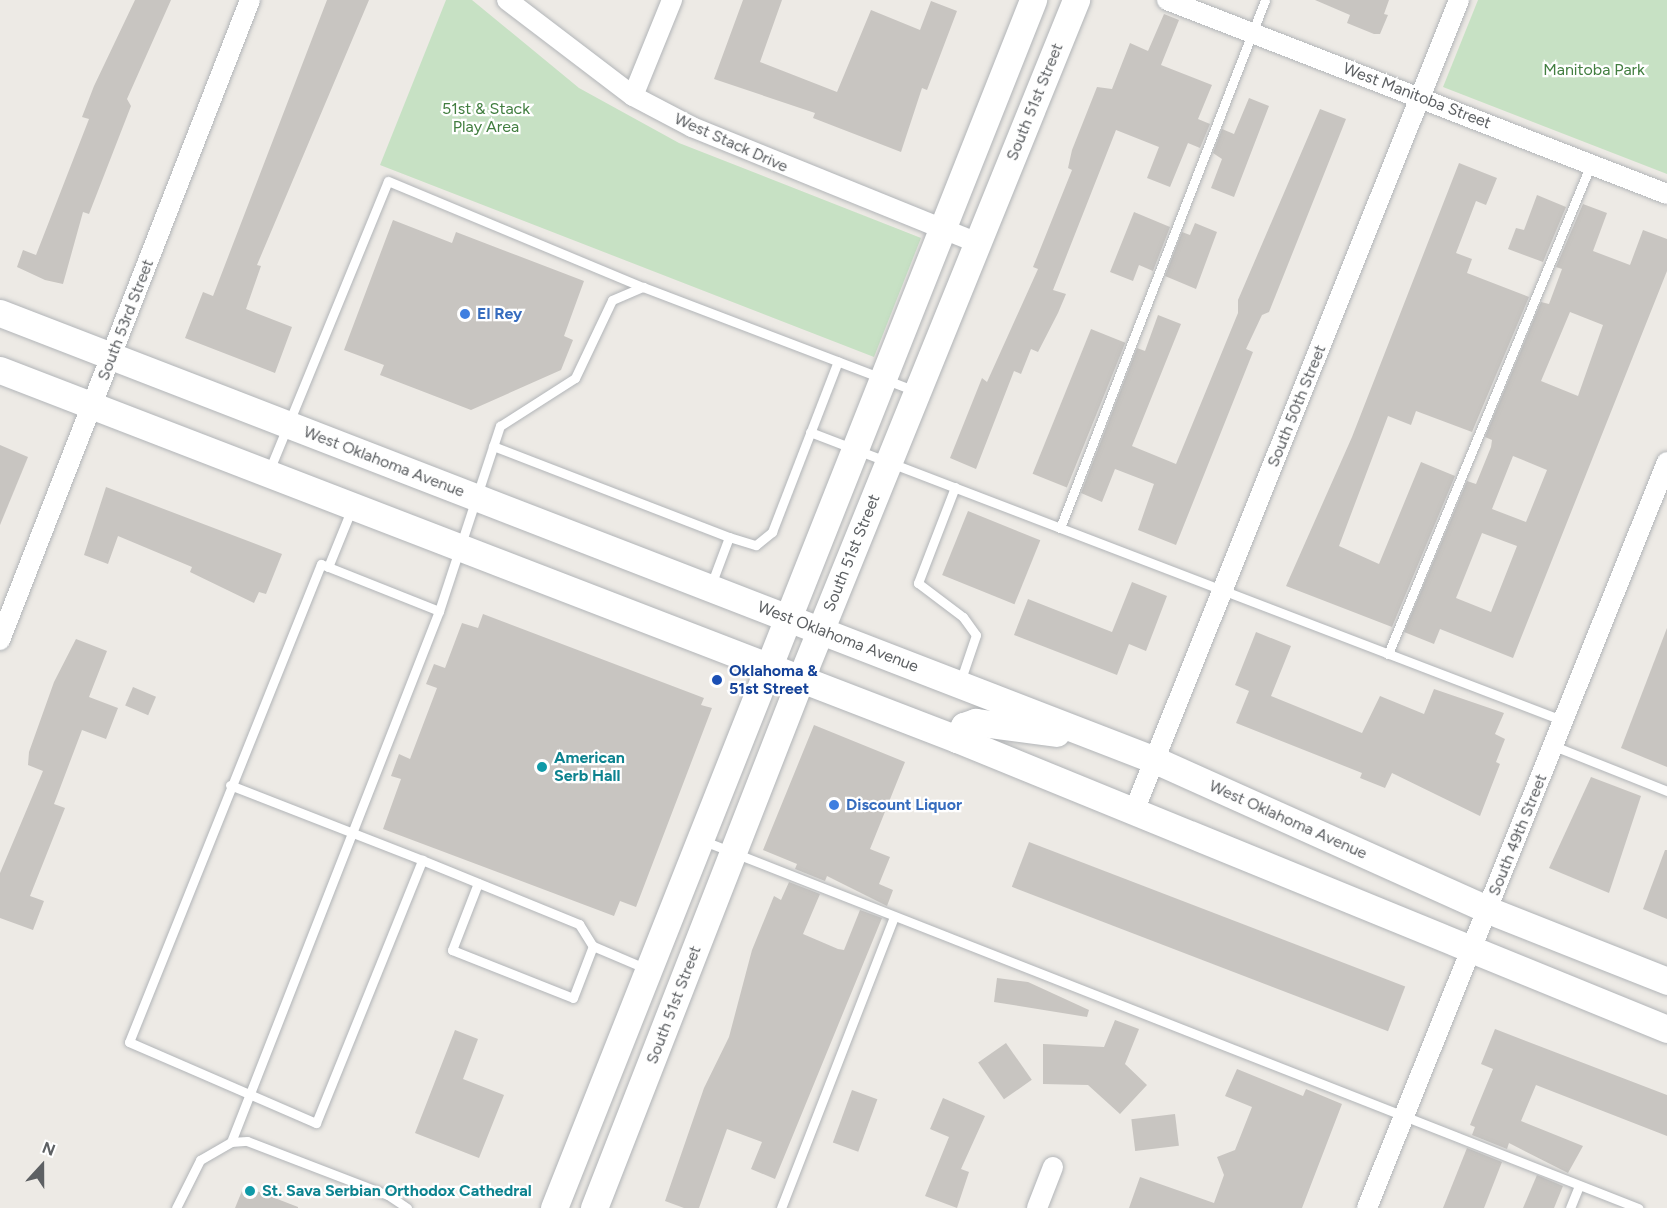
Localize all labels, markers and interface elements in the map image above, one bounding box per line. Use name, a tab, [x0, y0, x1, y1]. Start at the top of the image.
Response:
street label: South 51st Street	[1003, 40, 1067, 164]
street label: West Manitoba Street	[1340, 59, 1494, 133]
park label: Manitoba Park	[1543, 60, 1645, 80]
park label: 51st & Stack Play Area	[442, 99, 530, 137]
street label: West Stack Drive	[671, 109, 791, 177]
street label: South 53rd Street	[94, 257, 158, 383]
place label: El Rey	[477, 304, 522, 324]
marker: El Rey	[458, 307, 472, 321]
street label: South 50th Street	[1264, 342, 1330, 470]
street label: West Oklahoma Avenue	[301, 422, 467, 502]
street label: South 51st Street	[820, 491, 884, 615]
street label: West Oklahoma Avenue	[755, 597, 921, 677]
place label: Oklahoma & 51st Street	[729, 661, 818, 699]
marker: Oklahoma & 51st Street	[710, 673, 724, 687]
place label: American Serb Hall	[554, 748, 625, 786]
marker: American Serb Hall	[535, 760, 549, 774]
street label: South 49th Street	[1485, 771, 1551, 899]
street label: West Oklahoma Avenue	[1206, 776, 1370, 864]
place label: Discount Liquor	[846, 795, 962, 815]
marker: Discount Liquor	[827, 798, 841, 812]
street label: South 51st Street	[643, 943, 705, 1067]
north arrow	[12, 1136, 72, 1196]
text: N	[39, 1138, 58, 1160]
place label: St. Sava Serbian Orthodox Cathedral	[262, 1181, 532, 1201]
marker: St. Sava Serbian Orthodox Cathedral	[243, 1184, 257, 1198]

